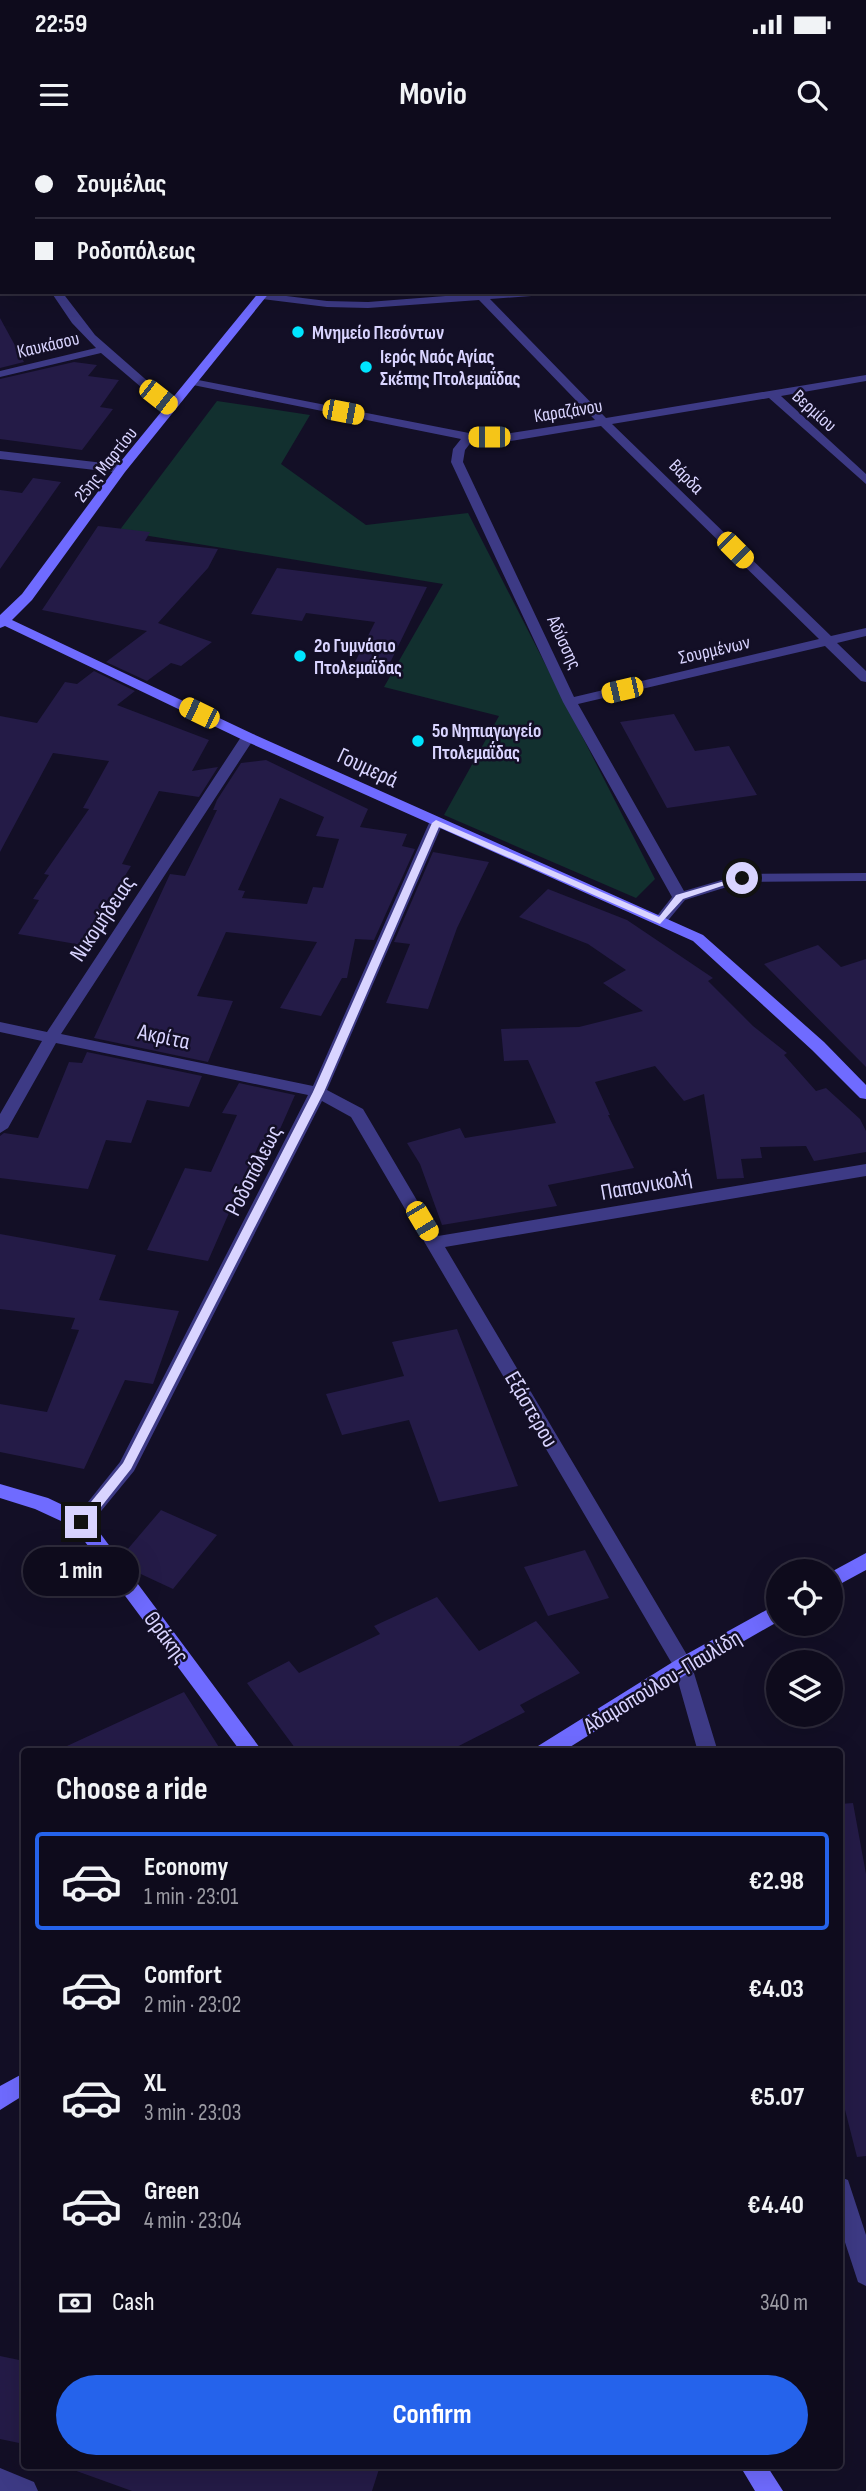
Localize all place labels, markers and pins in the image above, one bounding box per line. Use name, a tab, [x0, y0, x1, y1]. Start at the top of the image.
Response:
place label: Μνημείο Πεσόντων	[312, 322, 444, 345]
marker: Μνημείο Πεσόντων	[290, 324, 306, 340]
place label: Ιερός Ναός Αγίας Σκέπης Πτολεμαΐδας	[380, 346, 521, 391]
marker: Ιερός Ναός Αγίας Σκέπης Πτολεμαΐδας	[358, 359, 374, 375]
place label: 2ο Γυμνάσιο Πτολεμαΐδας	[314, 635, 402, 680]
marker: 2ο Γυμνάσιο Πτολεμαΐδας	[292, 648, 308, 664]
place label: 5ο Νηπιαγωγείο Πτολεμαΐδας	[432, 720, 541, 765]
marker: 5ο Νηπιαγωγείο Πτολεμαΐδας	[410, 733, 426, 749]

